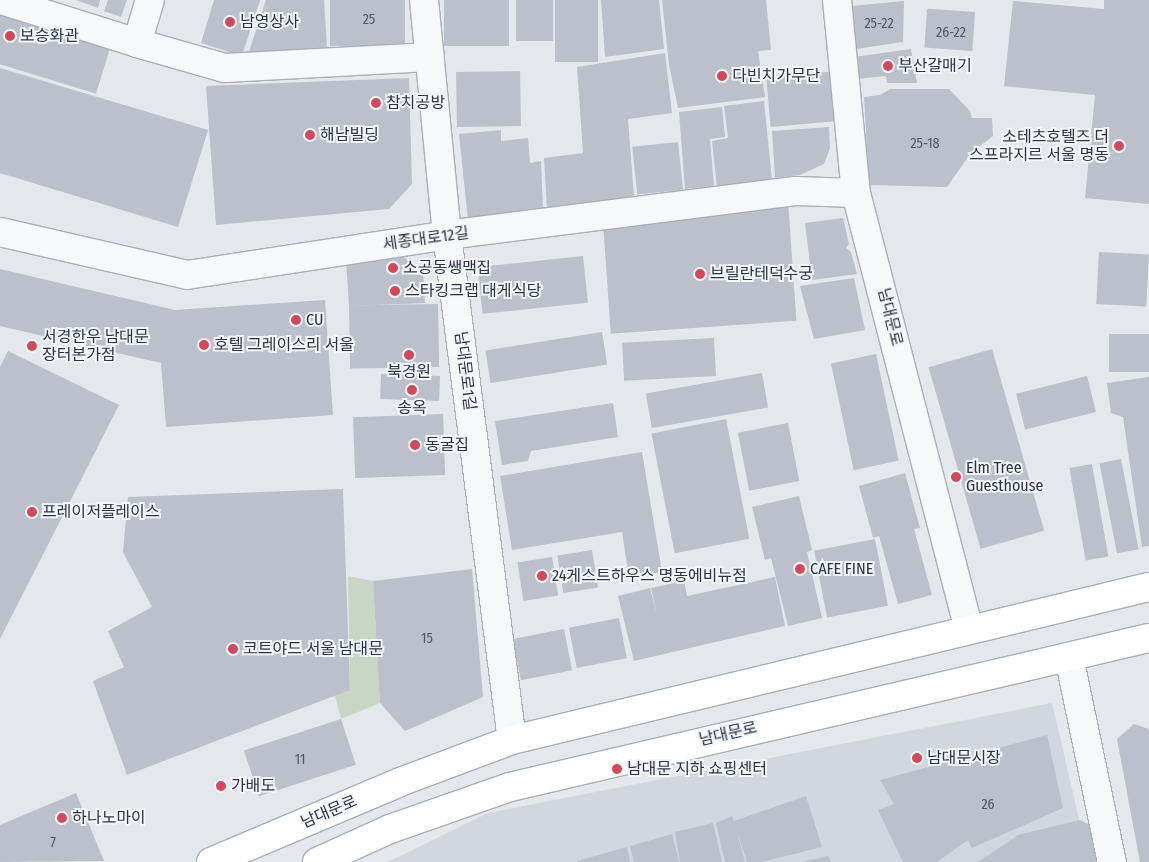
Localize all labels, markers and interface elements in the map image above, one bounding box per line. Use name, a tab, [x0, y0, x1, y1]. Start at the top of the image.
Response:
place label: 남영상사	[240, 12, 299, 32]
house number: 25	[363, 12, 375, 28]
marker: 남영상사	[224, 16, 236, 28]
house number: 25-22	[864, 16, 894, 32]
house number: 26-22	[936, 25, 966, 41]
place label: 보승화관	[20, 26, 79, 46]
marker: 보승화관	[4, 30, 16, 42]
place label: 부산갈매기	[898, 56, 972, 76]
marker: 부산갈매기	[882, 60, 894, 72]
place label: 다빈치가무단	[732, 66, 820, 86]
marker: 다빈치가무단	[716, 70, 728, 82]
place label: 참치공방	[386, 93, 445, 113]
marker: 참치공방	[370, 97, 382, 109]
place label: 해남빌딩	[320, 125, 379, 145]
place label: 소테츠호텔즈 더 스프라지르 서울 명동	[969, 127, 1109, 165]
marker: 해남빌딩	[304, 129, 316, 141]
house number: 25-18	[910, 136, 940, 152]
marker: 소테츠호텔즈 더 스프라지르 서울 명동	[1113, 140, 1125, 152]
street label: 세종대로12길	[382, 223, 470, 255]
place label: 소공동쌩맥집	[403, 258, 491, 278]
marker: 소공동쌩맥집	[387, 262, 399, 274]
place label: 브릴란테덕수궁	[710, 264, 813, 284]
marker: 브릴란테덕수궁	[694, 268, 706, 280]
place label: 스타킹크랩 대게식당	[405, 281, 541, 301]
marker: 스타킹크랩 대게식당	[389, 285, 401, 297]
street label: 남대문로	[874, 286, 906, 348]
place label: CU	[306, 310, 323, 330]
marker: CU	[290, 314, 302, 326]
place label: 서경한우 남대문 장터본가점	[42, 327, 149, 365]
street label: 남대문로1길	[451, 330, 479, 412]
place label: 호텔 그레이스리 서울	[214, 335, 354, 355]
marker: 호텔 그레이스리 서울	[198, 339, 210, 351]
marker: 서경한우 남대문 장터본가점	[26, 340, 38, 352]
marker: 북경원	[403, 349, 415, 361]
place label: 북경원	[387, 362, 431, 382]
marker: 송옥	[406, 384, 418, 396]
place label: 송옥	[397, 398, 427, 418]
place label: 동굴집	[425, 435, 469, 455]
marker: 동굴집	[409, 439, 421, 451]
place label: Elm Tree Guesthouse	[966, 458, 1043, 496]
marker: Elm Tree Guesthouse	[950, 471, 962, 483]
place label: 프레이저플레이스	[42, 502, 160, 522]
marker: 프레이저플레이스	[26, 506, 38, 518]
place label: CAFE FINE	[810, 559, 873, 579]
marker: CAFE FINE	[794, 563, 806, 575]
place label: 24게스트하우스 명동에비뉴점	[552, 566, 747, 586]
marker: 24게스트하우스 명동에비뉴점	[536, 570, 548, 582]
house number: 15	[421, 631, 433, 647]
place label: 코트야드 서울 남대문	[243, 639, 383, 659]
marker: 코트야드 서울 남대문	[227, 643, 239, 655]
street label: 남대문로	[697, 718, 759, 750]
place label: 남대문시장	[927, 748, 1001, 768]
house number: 11	[295, 752, 305, 768]
marker: 남대문시장	[911, 752, 923, 764]
place label: 남대문 지하 쇼핑센터	[627, 759, 767, 779]
marker: 남대문 지하 쇼핑센터	[611, 763, 623, 775]
place label: 가배도	[231, 776, 275, 796]
marker: 가배도	[215, 780, 227, 792]
street label: 남대문로	[298, 792, 360, 832]
house number: 26	[981, 797, 995, 813]
place label: 하나노마이	[72, 808, 146, 828]
marker: 하나노마이	[56, 812, 68, 824]
house number: 7	[50, 835, 56, 851]

